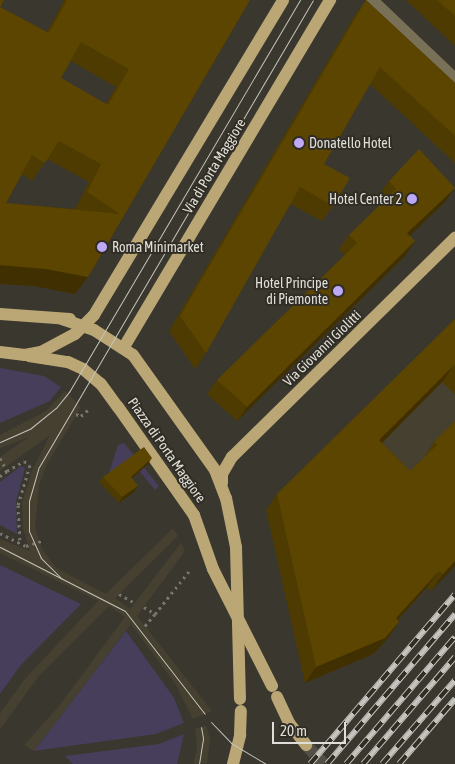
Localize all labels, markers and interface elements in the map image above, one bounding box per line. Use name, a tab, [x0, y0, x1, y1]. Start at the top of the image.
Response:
street label: Via di Porta Maggiore	[179, 115, 249, 217]
place label: Donatello Hotel	[309, 135, 391, 151]
marker: Donatello Hotel	[293, 137, 305, 149]
place label: Hotel Center 2	[329, 191, 402, 207]
marker: Hotel Center 2	[406, 193, 418, 205]
place label: Roma Minimarket	[112, 239, 204, 255]
marker: Roma Minimarket	[96, 241, 108, 253]
place label: Hotel Principe di Piemonte	[255, 275, 328, 308]
marker: Hotel Principe di Piemonte	[332, 285, 344, 297]
street label: Via Giovanni Giolitti	[280, 307, 364, 389]
street label: Piazza di Porta Maggiore	[124, 394, 210, 506]
scale bar	[275, 712, 349, 744]
text: 20 m	[280, 722, 307, 739]

